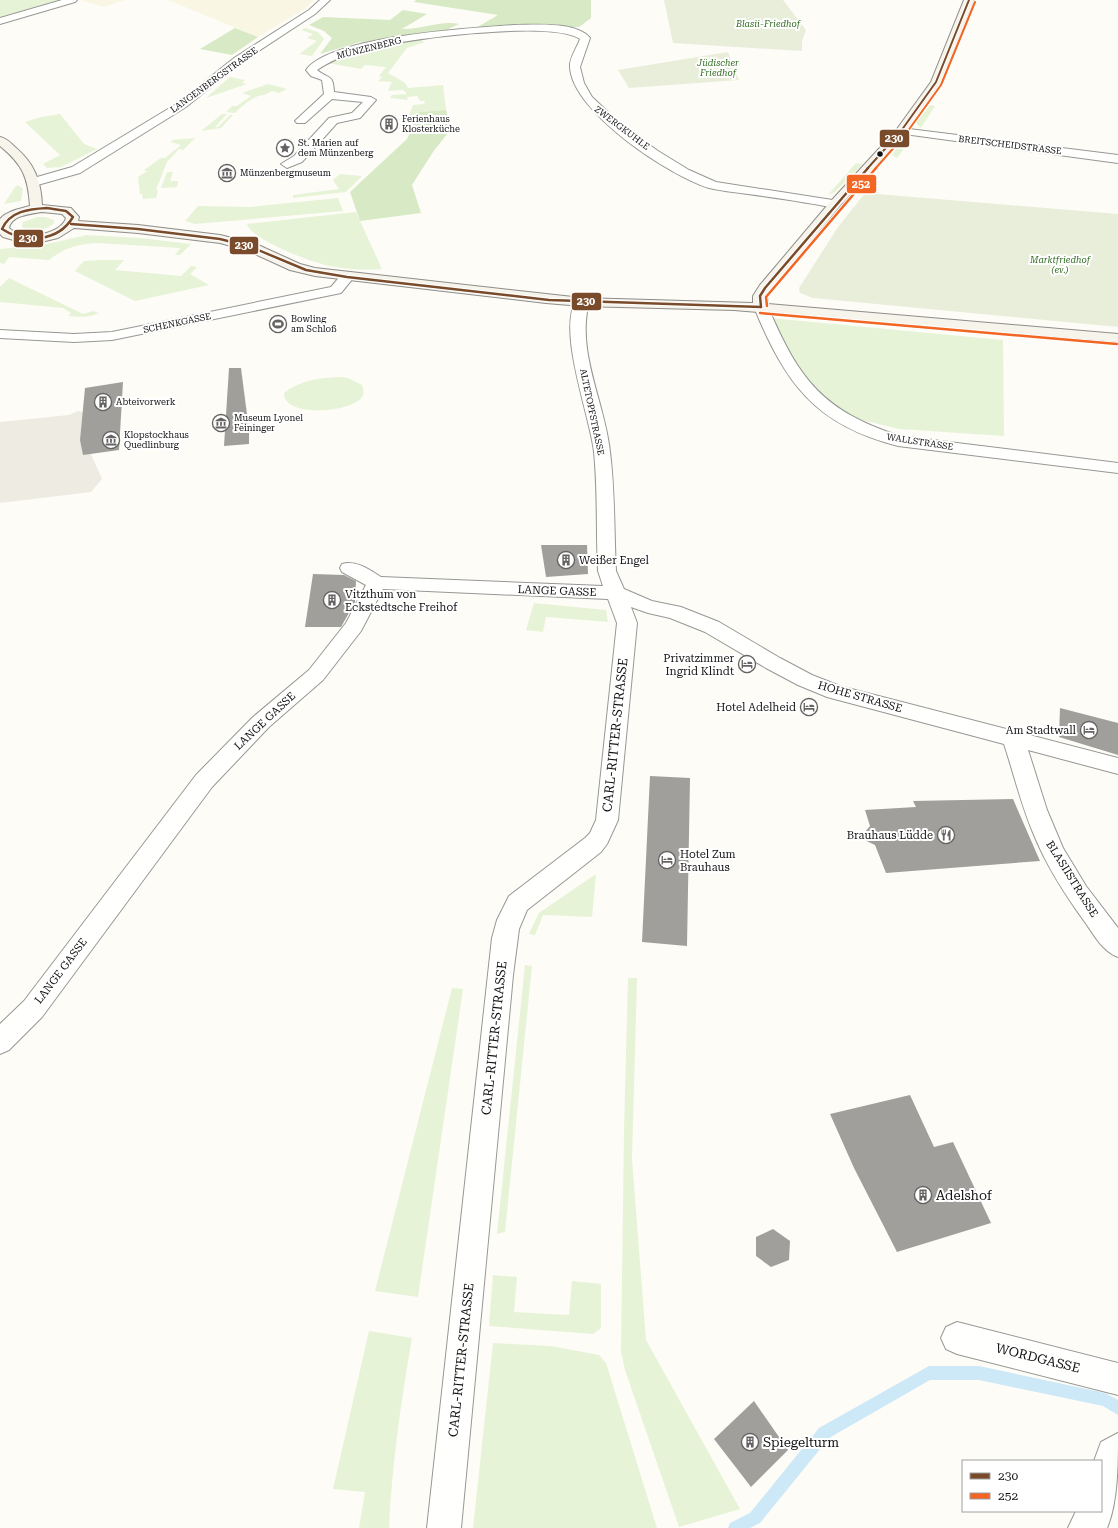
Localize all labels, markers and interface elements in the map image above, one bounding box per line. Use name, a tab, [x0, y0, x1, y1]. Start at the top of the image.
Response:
park label: Blasii-Friedhof	[735, 19, 802, 29]
street label: MÜNZENBERG	[335, 34, 403, 61]
street label: LANGENBERGSTRASSE	[169, 45, 260, 115]
park label: Jüdischer Friedhof	[696, 58, 739, 78]
street label: ZWERGKUHLE	[593, 104, 652, 152]
building icon: Ferienhaus Klosterküche	[379, 114, 399, 134]
place label: Ferienhaus Klosterküche	[402, 114, 460, 134]
line badge: 230	[879, 129, 910, 148]
text: 230	[885, 132, 903, 145]
street label: BREITSCHEIDSTRASSE	[958, 134, 1062, 156]
place icon: St. Marien auf dem Münzenberg	[275, 138, 295, 158]
place label: St. Marien auf dem Münzenberg	[298, 138, 374, 158]
unlabelled marker	[875, 149, 885, 159]
museum icon: Münzenbergmuseum	[217, 163, 237, 183]
place label: Münzenbergmuseum	[240, 168, 331, 178]
line badge: 252	[846, 174, 877, 194]
text: 252	[852, 178, 870, 191]
line badge: 230	[13, 229, 44, 248]
text: 230	[19, 232, 37, 245]
line badge: 230	[229, 236, 259, 255]
text: 230	[235, 239, 253, 252]
park label: Marktfriedhof (ev.)	[1029, 255, 1092, 275]
line badge: 230	[571, 292, 602, 311]
text: 230	[577, 295, 595, 308]
street label: SCHENKGASSE	[142, 311, 212, 335]
sports icon: Bowling am Schloß	[268, 314, 288, 334]
place label: Bowling am Schloß	[291, 314, 337, 334]
street label: ALTETOPFSTRASSE	[578, 368, 606, 456]
building icon: Abteivorwerk	[93, 392, 113, 412]
place label: Abteivorwerk	[116, 397, 176, 407]
museum icon: Museum Lyonel Feininger	[211, 413, 231, 433]
place label: Museum Lyonel Feininger	[234, 413, 303, 433]
museum icon: Klopstockhaus Quedlinburg	[101, 430, 121, 450]
place label: Klopstockhaus Quedlinburg	[124, 430, 189, 450]
street label: WALLSTRASSE	[886, 432, 954, 452]
building icon: Weißer Engel	[556, 550, 576, 570]
place label: Weißer Engel	[579, 554, 650, 567]
street label: LANGE GASSE	[517, 583, 597, 599]
place label: Vitzthum von Eckstedtsche Freihof	[345, 588, 458, 614]
building icon: Vitzthum von Eckstedtsche Freihof	[322, 590, 342, 610]
place label: Privatzimmer Ingrid Klindt	[663, 652, 734, 678]
hotel icon: Privatzimmer Ingrid Klindt	[737, 654, 757, 674]
street label: CARL-RITTER-STRASSE	[599, 657, 631, 813]
street label: HOHE STRASSE	[816, 679, 904, 715]
street label: LANGE GASSE	[232, 689, 298, 753]
hotel icon: Hotel Adelheid	[799, 697, 819, 717]
place label: Hotel Adelheid	[716, 701, 796, 714]
hotel icon: Am Stadtwall	[1079, 720, 1099, 740]
place label: Am Stadtwall	[1006, 724, 1077, 737]
restaurant icon: Brauhaus Lüdde	[936, 825, 956, 845]
place label: Brauhaus Lüdde	[847, 829, 933, 842]
street label: BLASIISTRASSE	[1043, 838, 1101, 920]
place label: Hotel Zum Brauhaus	[680, 848, 736, 874]
hotel icon: Hotel Zum Brauhaus	[657, 850, 677, 870]
street label: LANGE GASSE	[32, 936, 90, 1006]
street label: CARL-RITTER-STRASSE	[478, 960, 510, 1116]
building icon: Adelshof	[913, 1185, 933, 1205]
place label: Adelshof	[936, 1188, 993, 1203]
street label: CARL-RITTER-STRASSE	[445, 1282, 477, 1438]
street label: WORDGASSE	[994, 1340, 1082, 1376]
building icon: Spiegelturm	[740, 1432, 760, 1452]
place label: Spiegelturm	[763, 1435, 839, 1450]
legend	[962, 1460, 1102, 1512]
text: 230	[998, 1469, 1018, 1483]
text: 252	[998, 1489, 1018, 1503]

